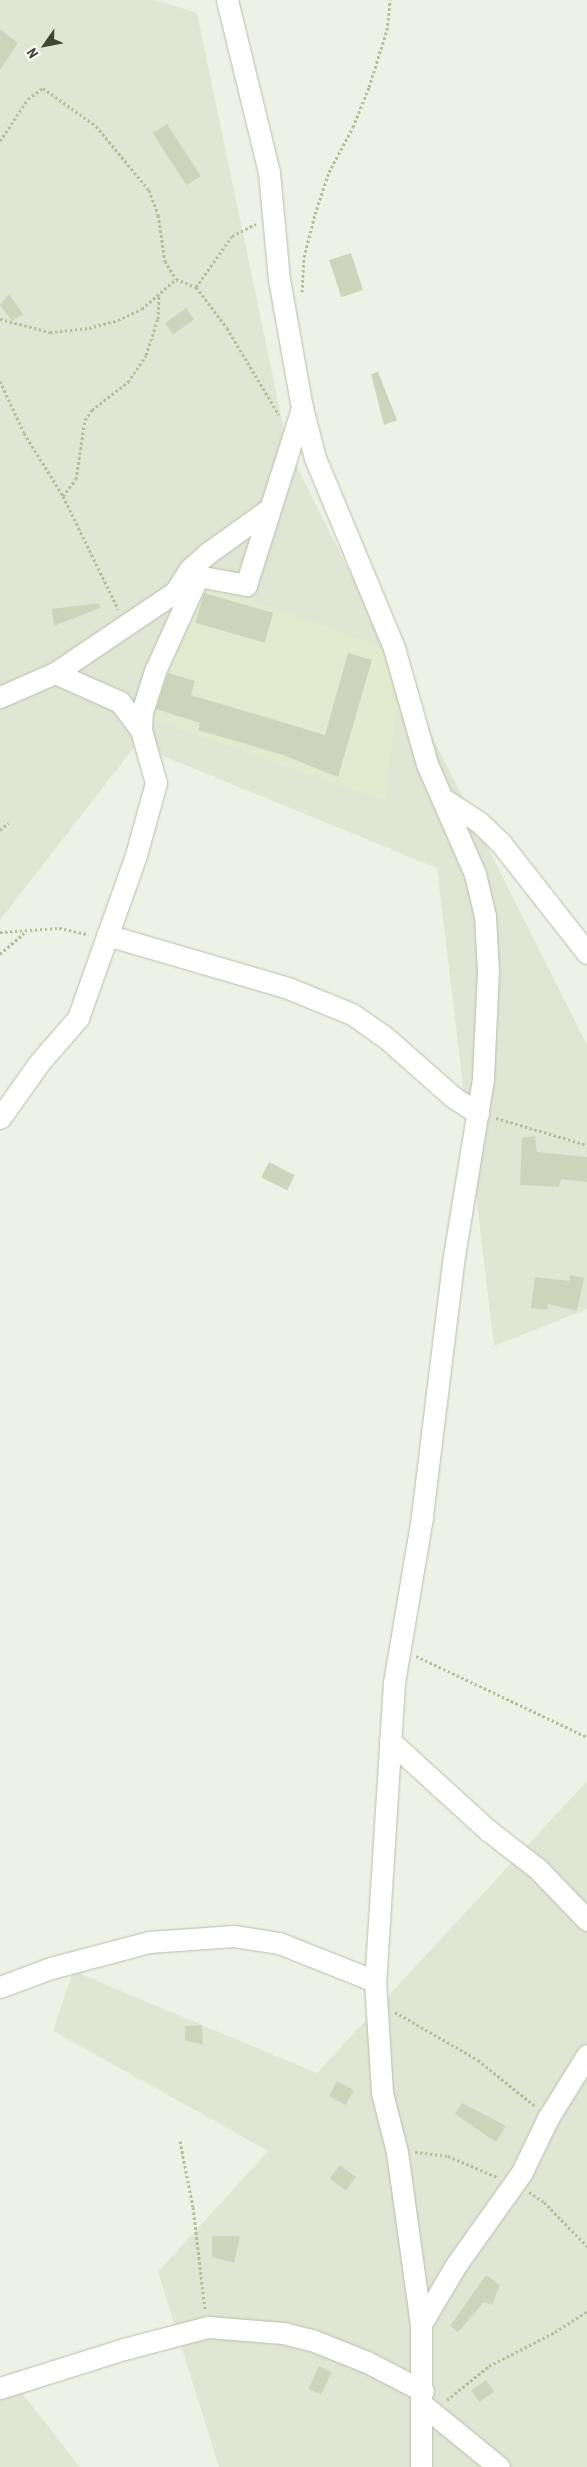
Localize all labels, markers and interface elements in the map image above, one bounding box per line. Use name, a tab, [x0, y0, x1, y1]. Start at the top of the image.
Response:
north arrow	[20, 20, 70, 70]
text: N	[23, 45, 41, 61]

